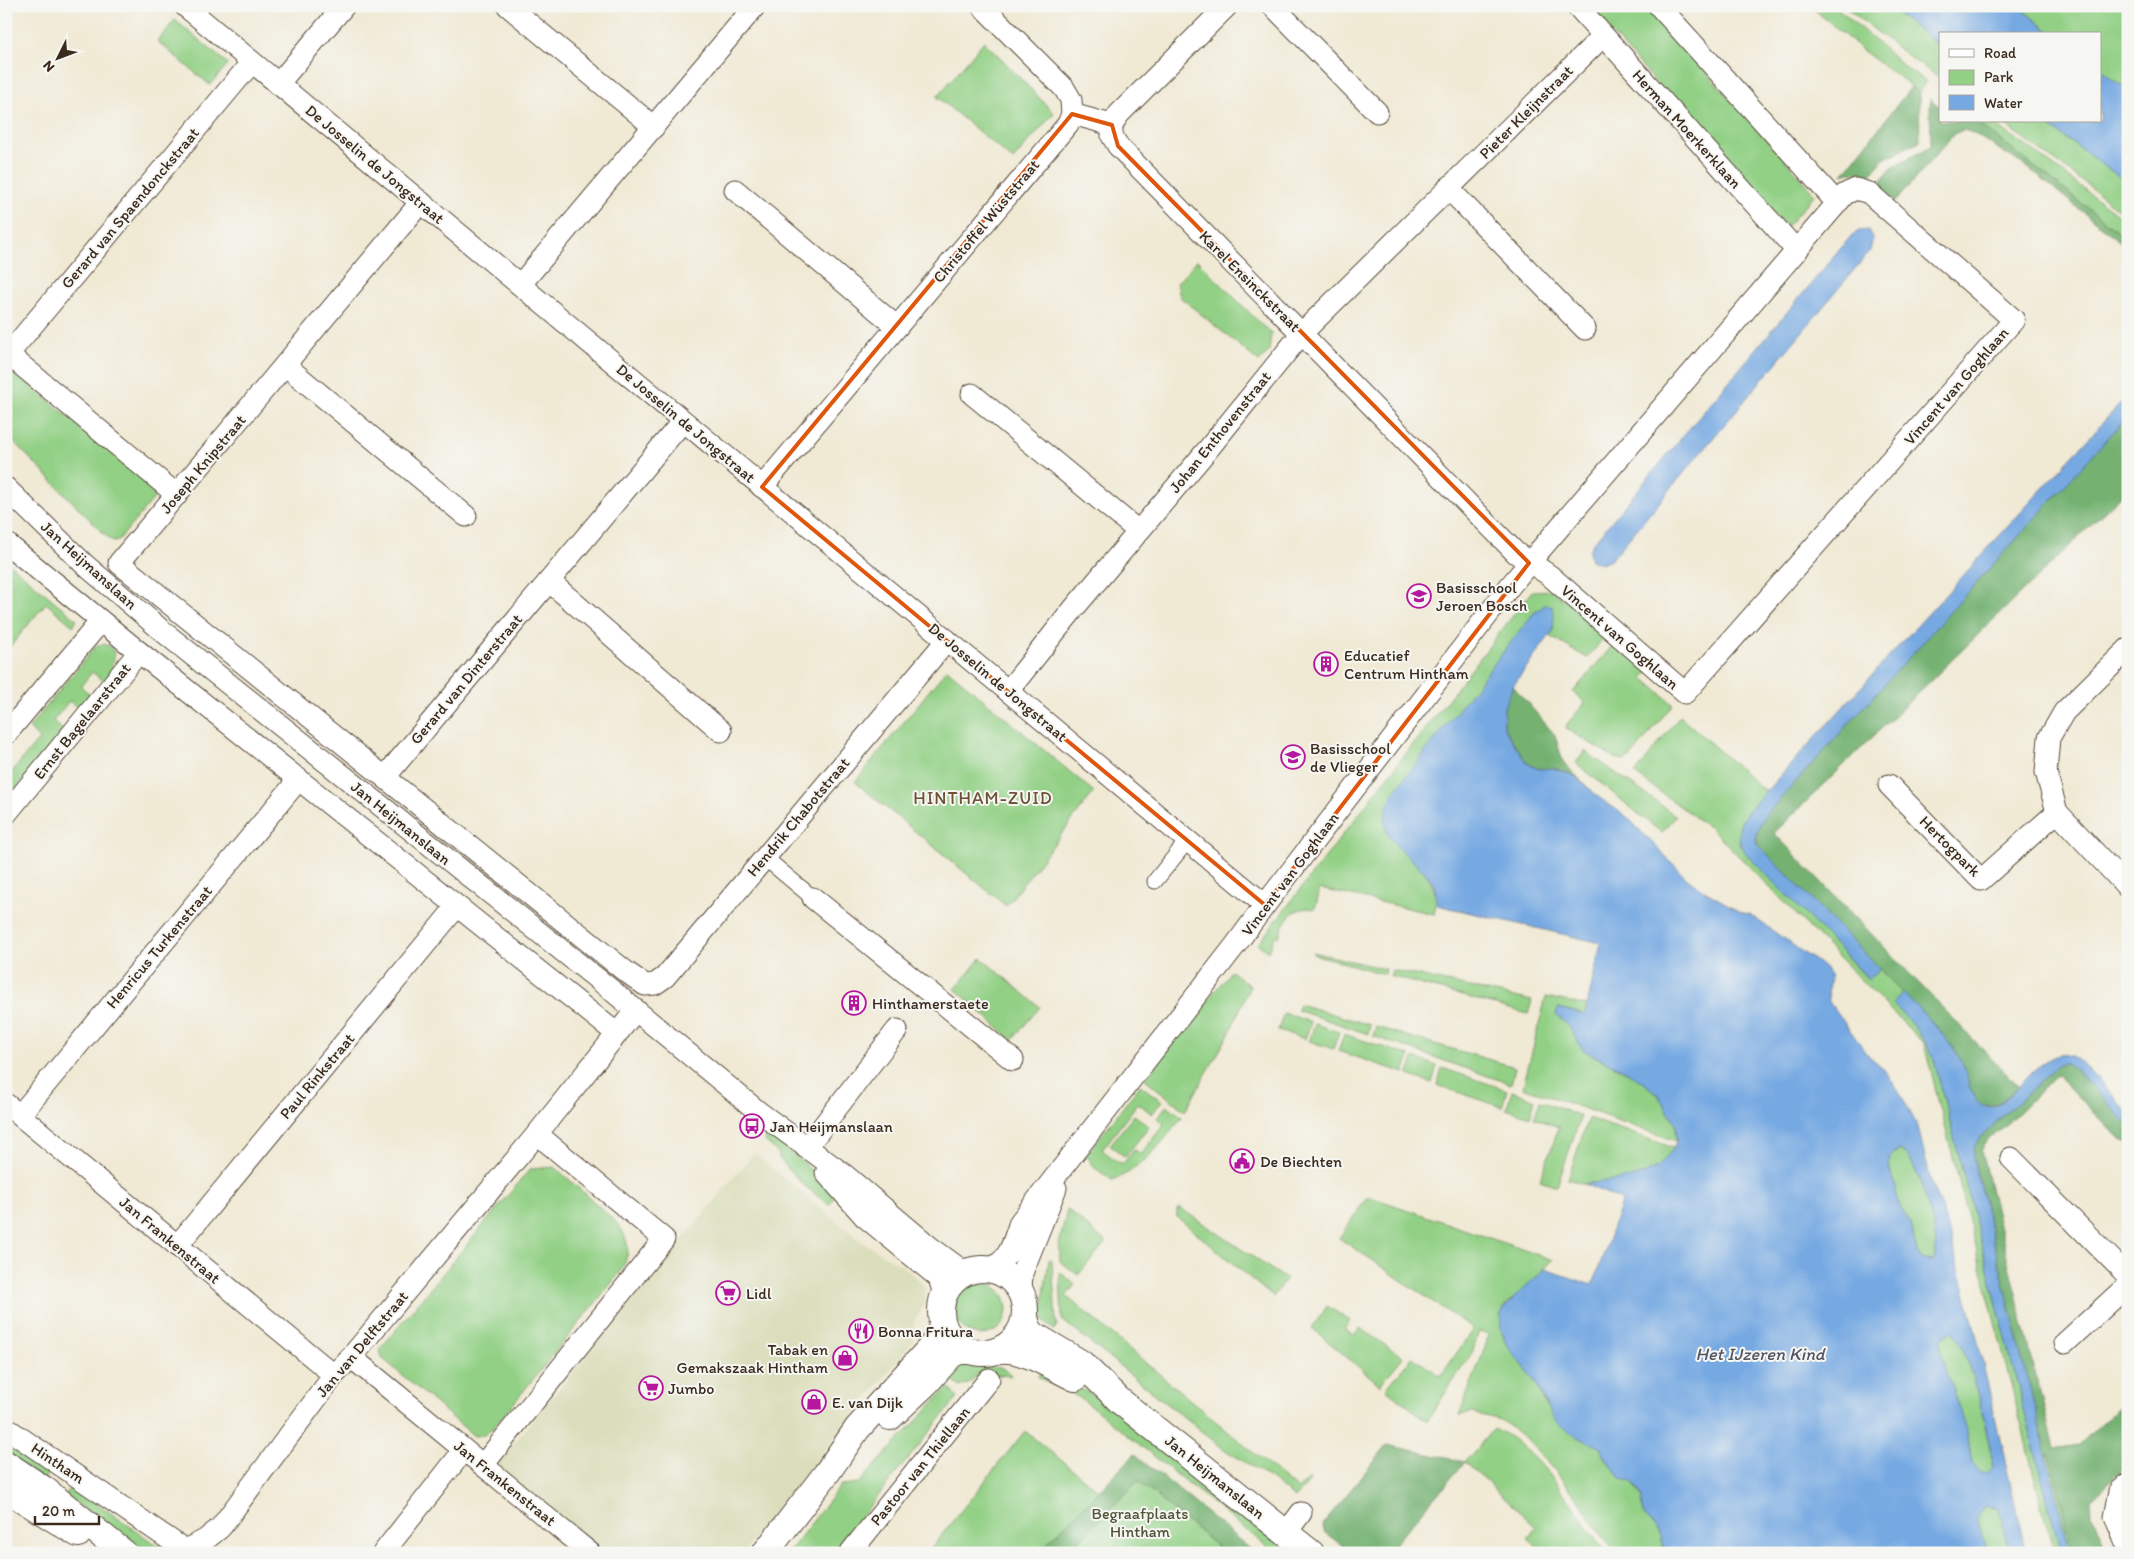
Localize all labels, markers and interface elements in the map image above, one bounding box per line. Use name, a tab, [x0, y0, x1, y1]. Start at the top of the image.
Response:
north arrow	[32, 32, 82, 82]
legend	[1939, 32, 2102, 122]
text: Road	[1984, 44, 2017, 62]
text: N	[39, 57, 58, 76]
street label: Pieter Kleijnstraat	[1475, 61, 1577, 163]
street label: Herman Moerkerklaan	[1628, 65, 1746, 193]
text: Park	[1984, 68, 2014, 86]
text: Water	[1984, 94, 2023, 112]
street label: De Josselin de Jongstraat	[302, 100, 448, 228]
street label: Gerard van Spaendonckstraat	[57, 124, 203, 292]
street label: Christoffel Wüststraat	[929, 155, 1043, 287]
street label: Karel Ensinckstraat	[1195, 226, 1305, 336]
street label: Vincent van Goghlaan	[1900, 323, 2012, 449]
street label: De Josselin de Jongstraat	[613, 359, 759, 487]
street label: Johan Enthovenstraat	[1165, 367, 1275, 497]
street label: Joseph Knipstraat	[156, 411, 250, 517]
street label: Jan Heijmanslaan	[37, 517, 141, 613]
place label: Basisschool Jeroen Bosch	[1436, 578, 1527, 615]
street label: Vincent van Goghlaan	[1557, 581, 1683, 693]
school or university icon: Basisschool Jeroen Bosch	[1406, 583, 1432, 609]
street label: Gerard van Dinterstraat	[406, 610, 526, 748]
street label: De Josselin de Jongstraat	[925, 618, 1071, 746]
place label: Educatief Centrum Hintham	[1344, 646, 1469, 683]
building icon: Educatief Centrum Hintham	[1313, 651, 1339, 677]
street label: Ernst Bagelaarstraat	[29, 659, 135, 783]
place label: Basisschool de Vlieger	[1310, 739, 1391, 776]
school or university icon: Basisschool de Vlieger	[1280, 744, 1306, 770]
street label: Hendrik Chabotstraat	[743, 754, 853, 880]
street label: Jan Heijmanslaan	[347, 777, 455, 869]
district label: HINTHAM-ZUID	[913, 787, 1053, 809]
street label: Vincent van Goghlaan	[1237, 808, 1343, 940]
street label: Hertogpark	[1916, 812, 1985, 881]
street label: Henricus Turkenstraat	[102, 882, 216, 1012]
building icon: Hinthamerstaete	[841, 990, 867, 1016]
place label: Hinthamerstaete	[872, 994, 989, 1013]
street label: Paul Rinkstraat	[276, 1029, 358, 1123]
bus stop icon: Jan Heijmanslaan	[739, 1113, 765, 1139]
place label: Jan Heijmanslaan	[770, 1117, 893, 1136]
public building icon: De Biechten	[1229, 1148, 1255, 1174]
place label: De Biechten	[1260, 1152, 1342, 1171]
street label: Jan Frankenstraat	[116, 1192, 224, 1288]
supermarket icon: Lidl	[715, 1280, 741, 1306]
place label: Lidl	[746, 1284, 772, 1303]
street label: Jan van Delftstraat	[312, 1287, 412, 1401]
restaurant icon: Bonna Fritura	[848, 1318, 874, 1344]
place label: Bonna Fritura	[878, 1322, 973, 1341]
place label: Tabak en Gemakszaak Hintham	[677, 1340, 829, 1377]
water label: Het IJzeren Kind	[1695, 1343, 1827, 1365]
shop icon: Tabak en Gemakszaak Hintham	[832, 1345, 858, 1371]
supermarket icon: Jumbo	[638, 1375, 664, 1401]
place label: Jumbo	[668, 1379, 714, 1398]
shop icon: E. van Dijk	[801, 1389, 827, 1415]
place label: E. van Dijk	[832, 1393, 904, 1412]
street label: Pastoor van Thiellaan	[866, 1403, 974, 1529]
street label: Jan Heijmanslaan	[1161, 1431, 1269, 1523]
street label: Jan Frankenstraat	[450, 1436, 560, 1530]
street label: Hintham	[28, 1438, 89, 1488]
scale bar	[35, 1494, 99, 1526]
text: 20 m	[42, 1502, 76, 1520]
park label: Begraafplaats Hintham	[1092, 1504, 1188, 1541]

